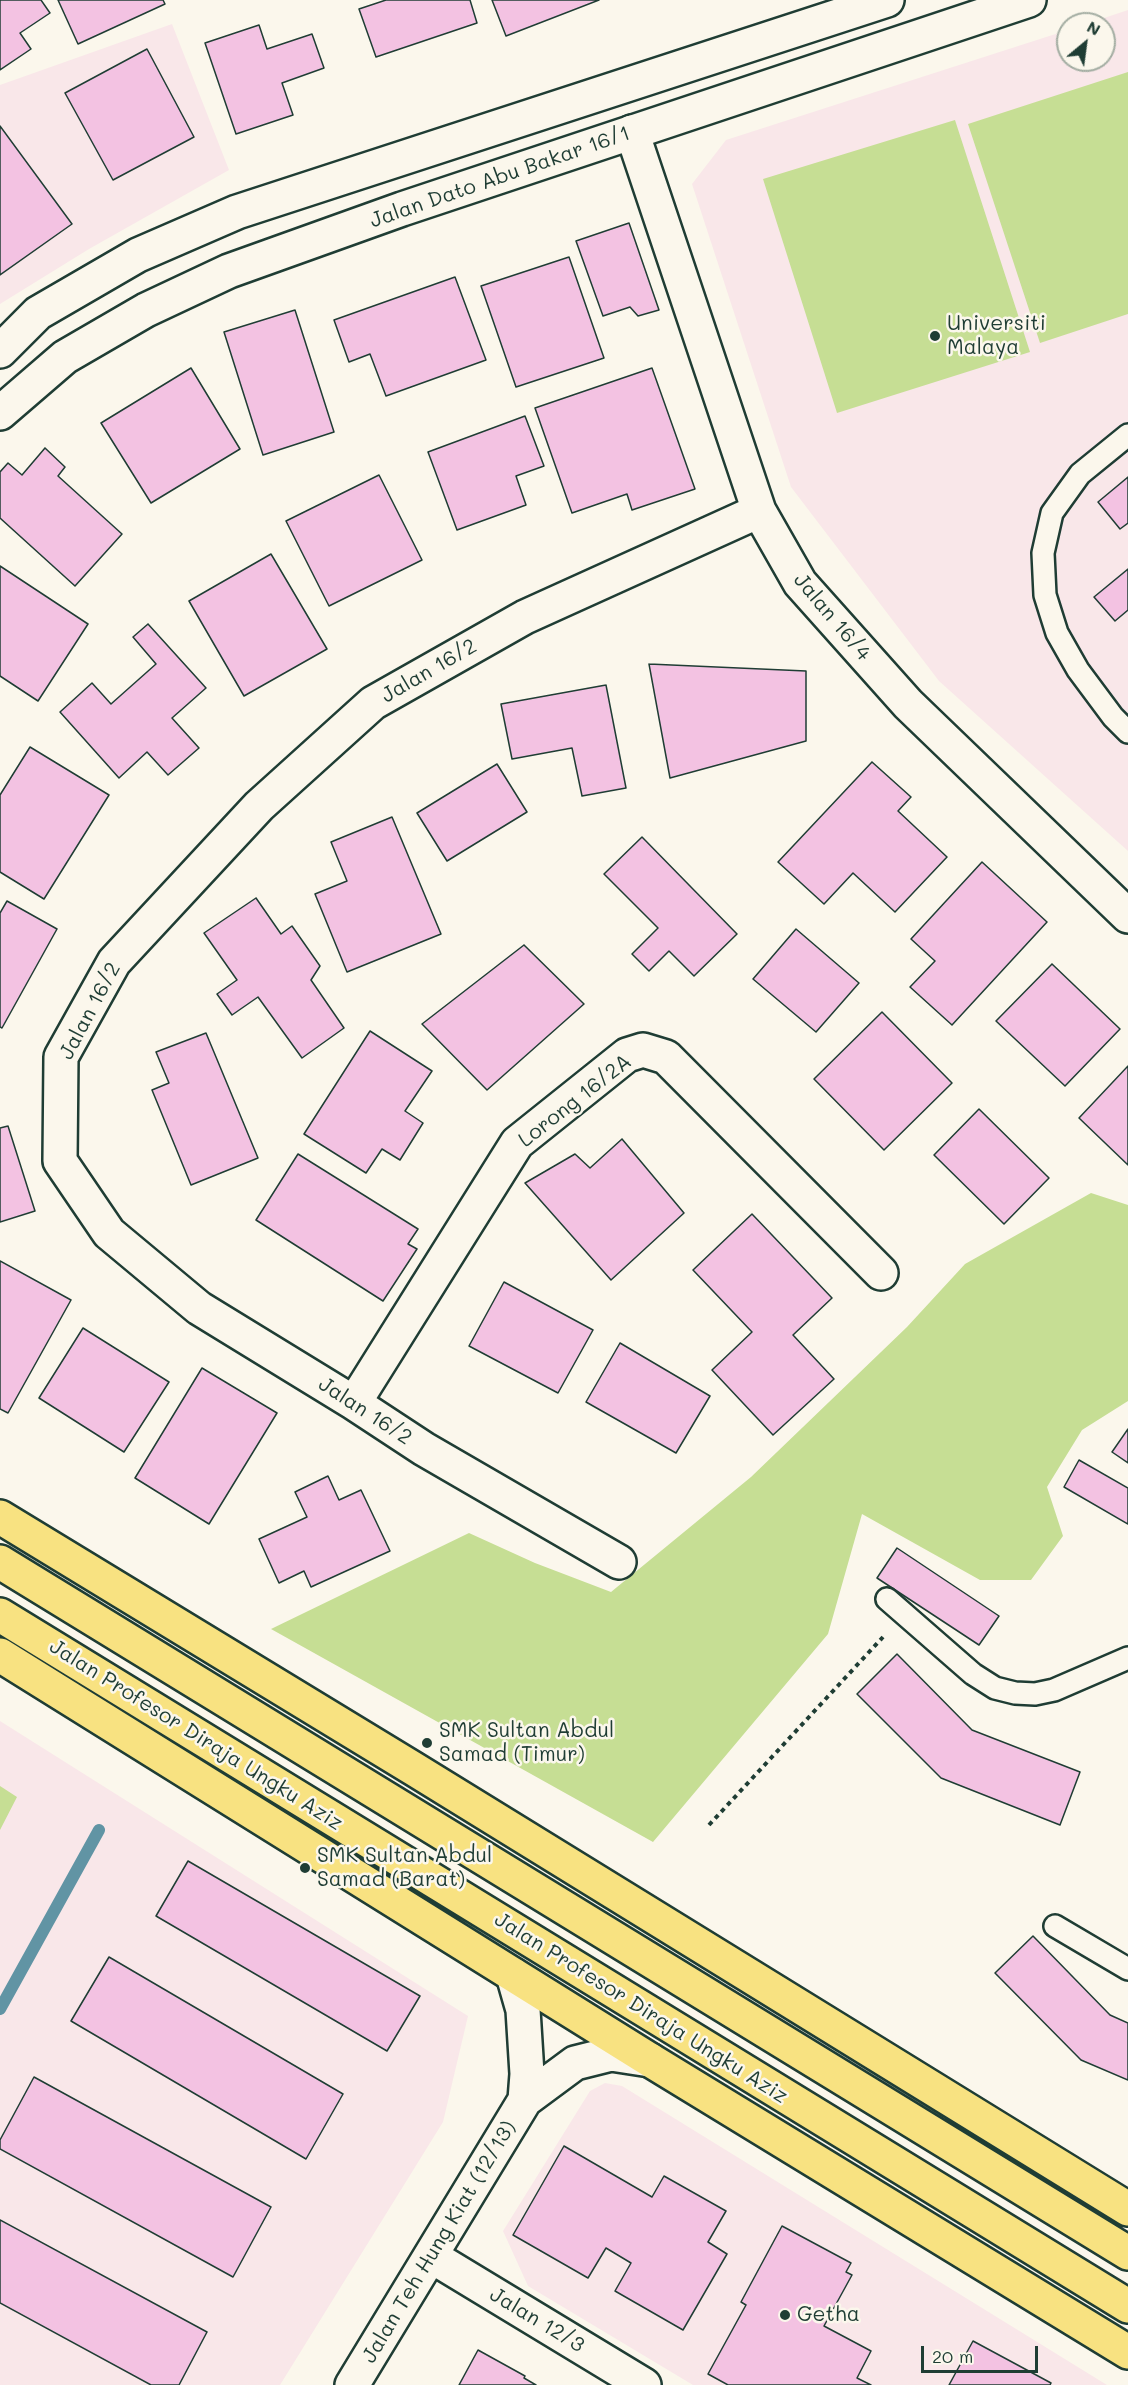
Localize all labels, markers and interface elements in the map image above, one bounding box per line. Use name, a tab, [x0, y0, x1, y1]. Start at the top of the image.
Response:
north arrow	[1056, 12, 1116, 72]
text: N	[1084, 15, 1104, 40]
street label: Jalan Dato Abu Bakar 16/1	[367, 121, 633, 233]
place label: Universiti Malaya	[947, 311, 1046, 361]
marker: Universiti Malaya	[928, 329, 942, 343]
street label: Jalan 16/4	[788, 568, 876, 666]
street label: Jalan 16/2	[377, 634, 481, 708]
street label: Jalan 16/2	[54, 958, 126, 1064]
street label: Lorong 16/2A	[514, 1049, 636, 1153]
street label: Jalan 16/2	[314, 1372, 416, 1450]
street label: Jalan Profesor Diraja Ungku Aziz	[45, 1634, 347, 1836]
place label: SMK Sultan Abdul Samad (Timur)	[439, 1718, 614, 1768]
marker: SMK Sultan Abdul Samad (Timur)	[420, 1736, 434, 1750]
place label: SMK Sultan Abdul Samad (Barat)	[317, 1843, 492, 1893]
marker: SMK Sultan Abdul Samad (Barat)	[298, 1861, 312, 1875]
street label: Jalan Profesor Diraja Ungku Aziz	[490, 1907, 792, 2109]
street label: Jalan Teh Hung Kiat (12/13)	[357, 2116, 521, 2368]
street label: Jalan 12/3	[485, 2282, 589, 2358]
place label: Getha	[797, 2302, 860, 2328]
marker: Getha	[778, 2308, 792, 2322]
scale bar	[924, 2334, 1041, 2372]
text: 20 m	[932, 2344, 973, 2368]

